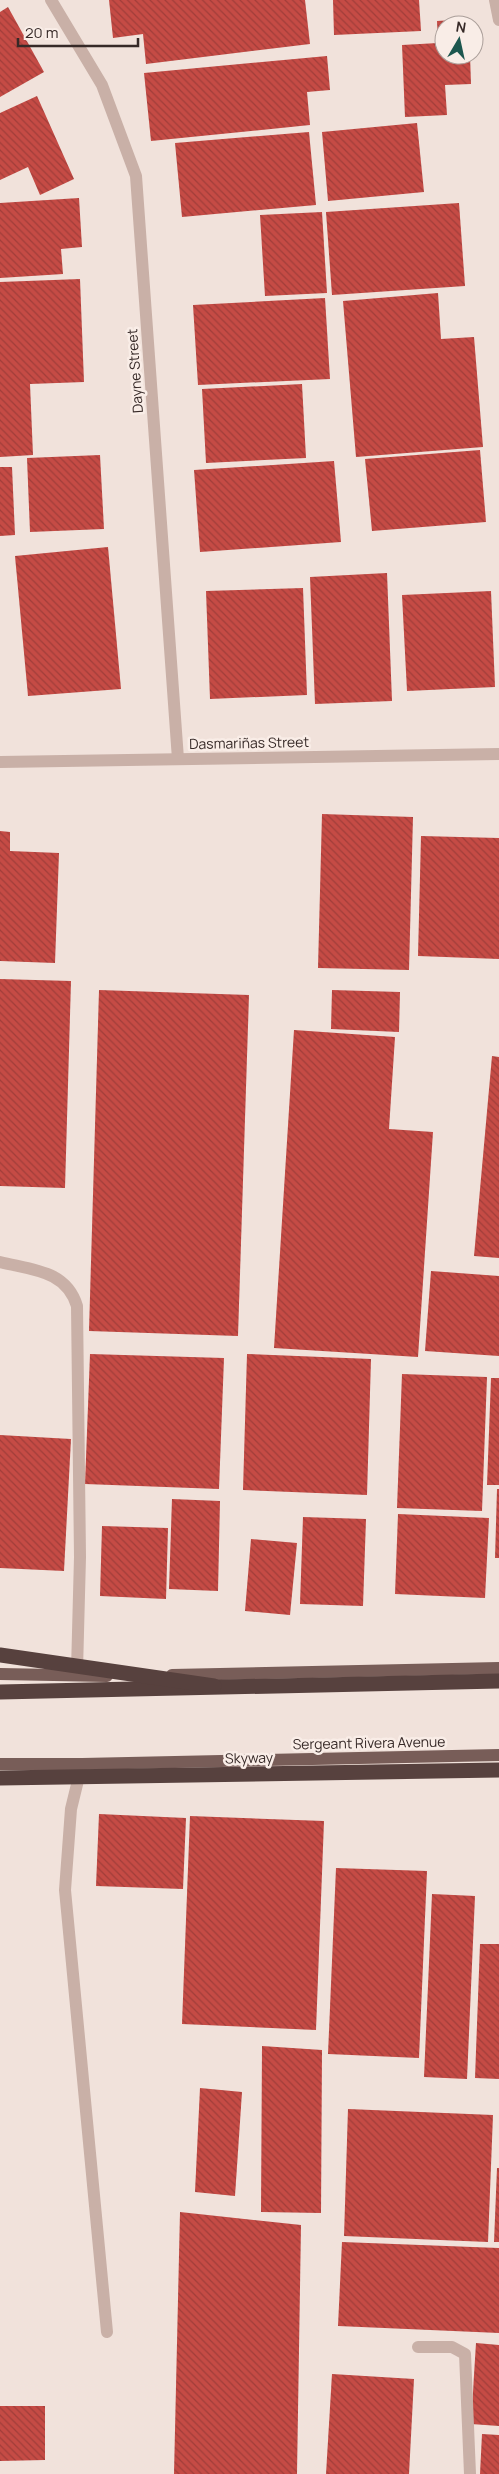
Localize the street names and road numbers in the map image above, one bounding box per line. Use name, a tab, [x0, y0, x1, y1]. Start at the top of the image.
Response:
street label: Dayne Street	[122, 328, 147, 414]
street label: Dasmariñas Street	[189, 732, 309, 753]
street label: Sergeant Rivera Avenue	[292, 1732, 446, 1753]
street label: Skyway	[225, 1748, 274, 1767]

